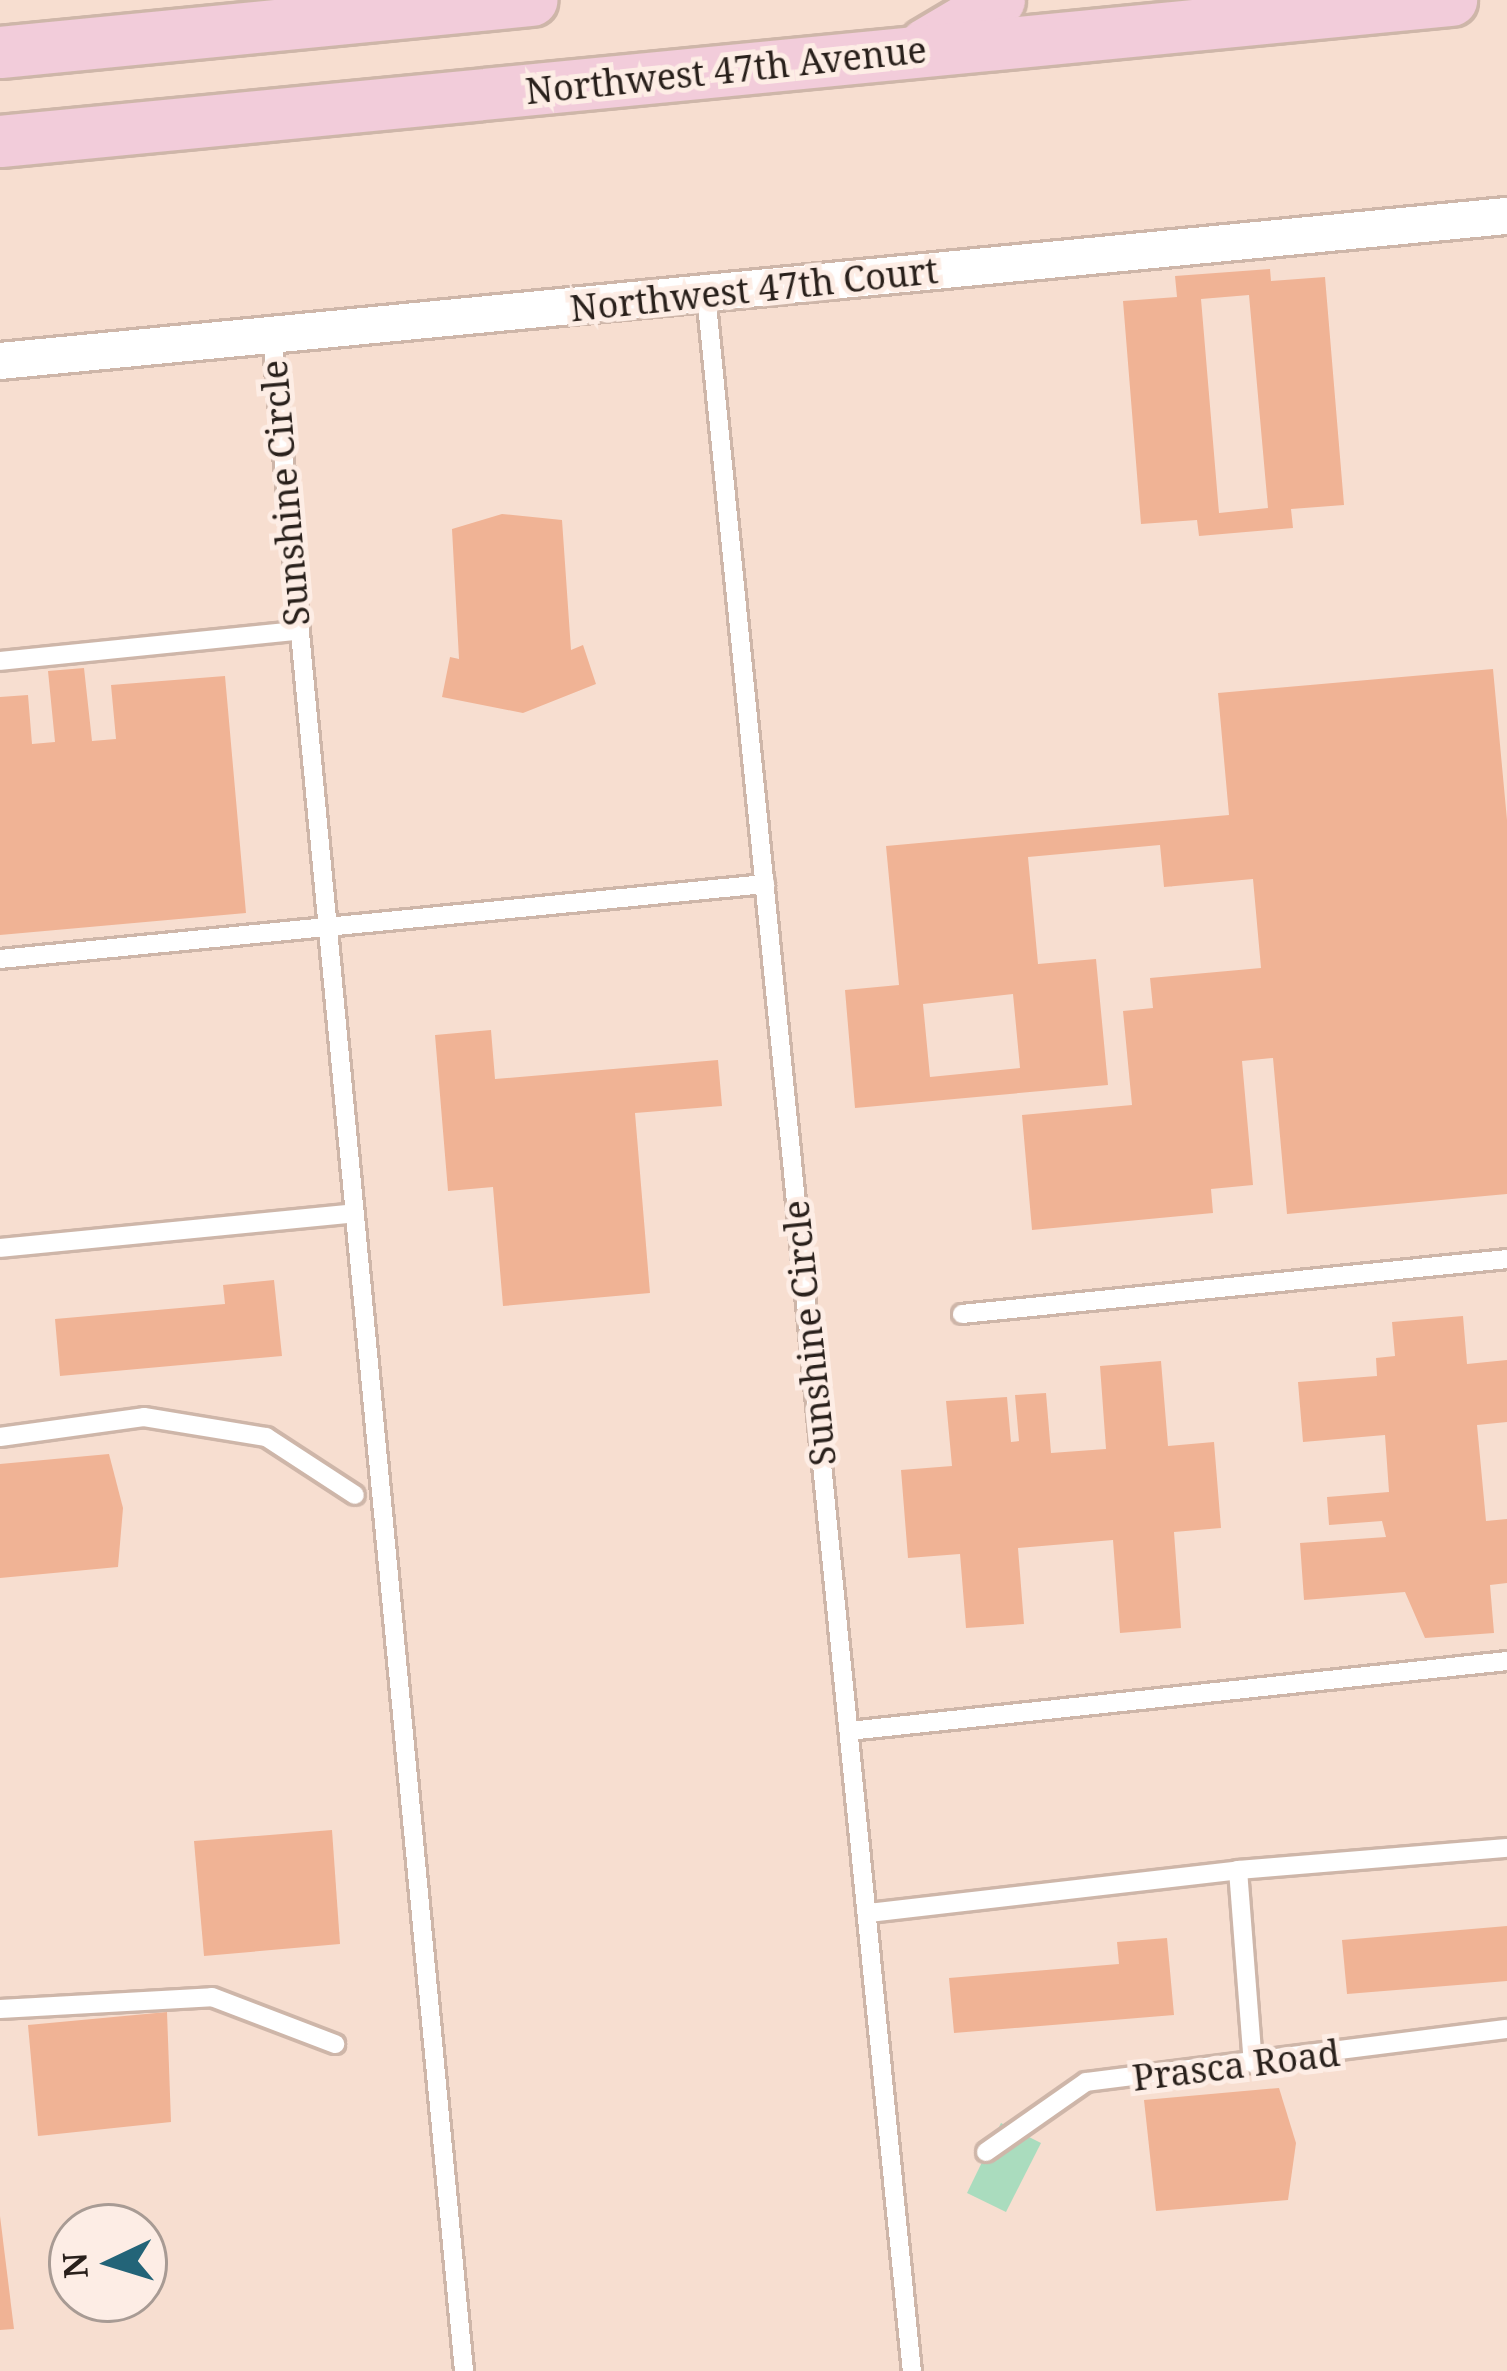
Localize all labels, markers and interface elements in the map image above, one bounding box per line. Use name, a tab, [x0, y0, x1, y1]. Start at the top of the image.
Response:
street label: Northwest 47th Avenue	[523, 27, 929, 113]
street label: Northwest 47th Court	[568, 248, 940, 330]
street label: Sunshine Circle	[252, 358, 318, 628]
street label: Sunshine Circle	[774, 1198, 844, 1468]
street label: Prasca Road	[1130, 2031, 1342, 2099]
north arrow	[48, 2203, 168, 2323]
text: N	[51, 2251, 98, 2280]

